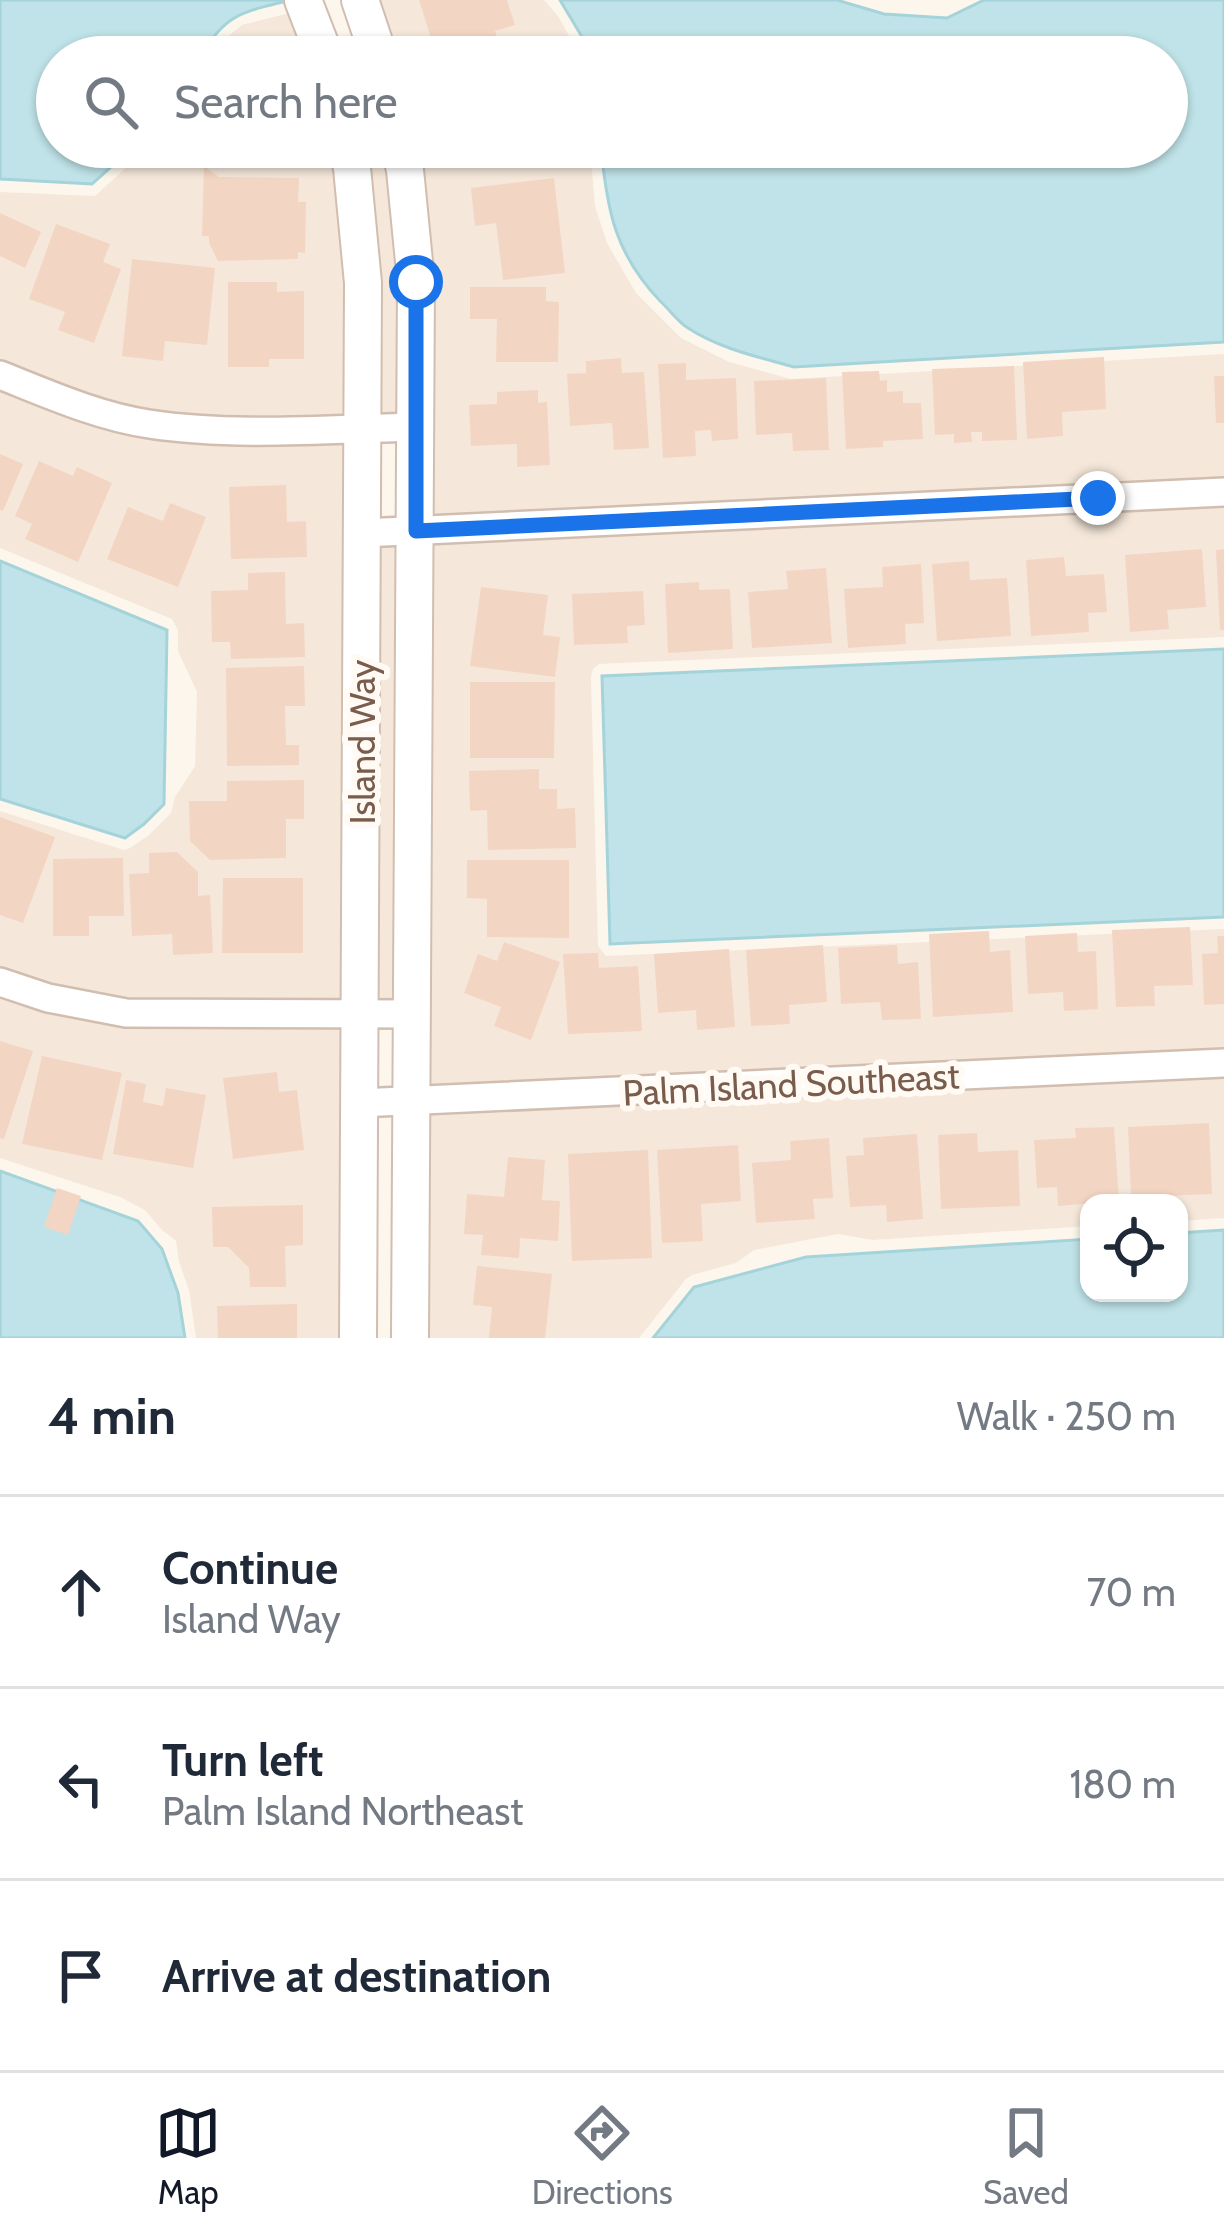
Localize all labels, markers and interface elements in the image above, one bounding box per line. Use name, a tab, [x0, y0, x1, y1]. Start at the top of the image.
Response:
search box	[36, 36, 1188, 168]
icon: search	[78, 69, 144, 135]
text: Search here	[174, 75, 398, 129]
route start	[389, 255, 443, 309]
route end	[1071, 471, 1125, 525]
street label: Island Way	[340, 659, 384, 825]
street label: Palm Island Southeast	[621, 1053, 961, 1115]
map controls	[1080, 1194, 1188, 1302]
button: locate	[1080, 1194, 1188, 1302]
text: 4 min	[48, 1385, 176, 1447]
text: Walk · 250 m	[957, 1392, 1176, 1440]
text: Continue	[162, 1541, 338, 1595]
icon: ahead	[48, 1559, 114, 1625]
text: 70 m	[1087, 1568, 1176, 1616]
text: Island Way	[162, 1595, 341, 1643]
text: Turn left	[162, 1733, 324, 1787]
icon: left	[48, 1751, 114, 1817]
text: 180 m	[1069, 1760, 1176, 1808]
text: Palm Island Northeast	[162, 1787, 523, 1835]
icon: arrive	[48, 1943, 114, 2009]
text: Arrive at destination	[162, 1949, 551, 2003]
tab: Map	[155, 2100, 221, 2212]
tab: Directions	[532, 2100, 673, 2212]
tab: Saved	[983, 2100, 1069, 2212]

